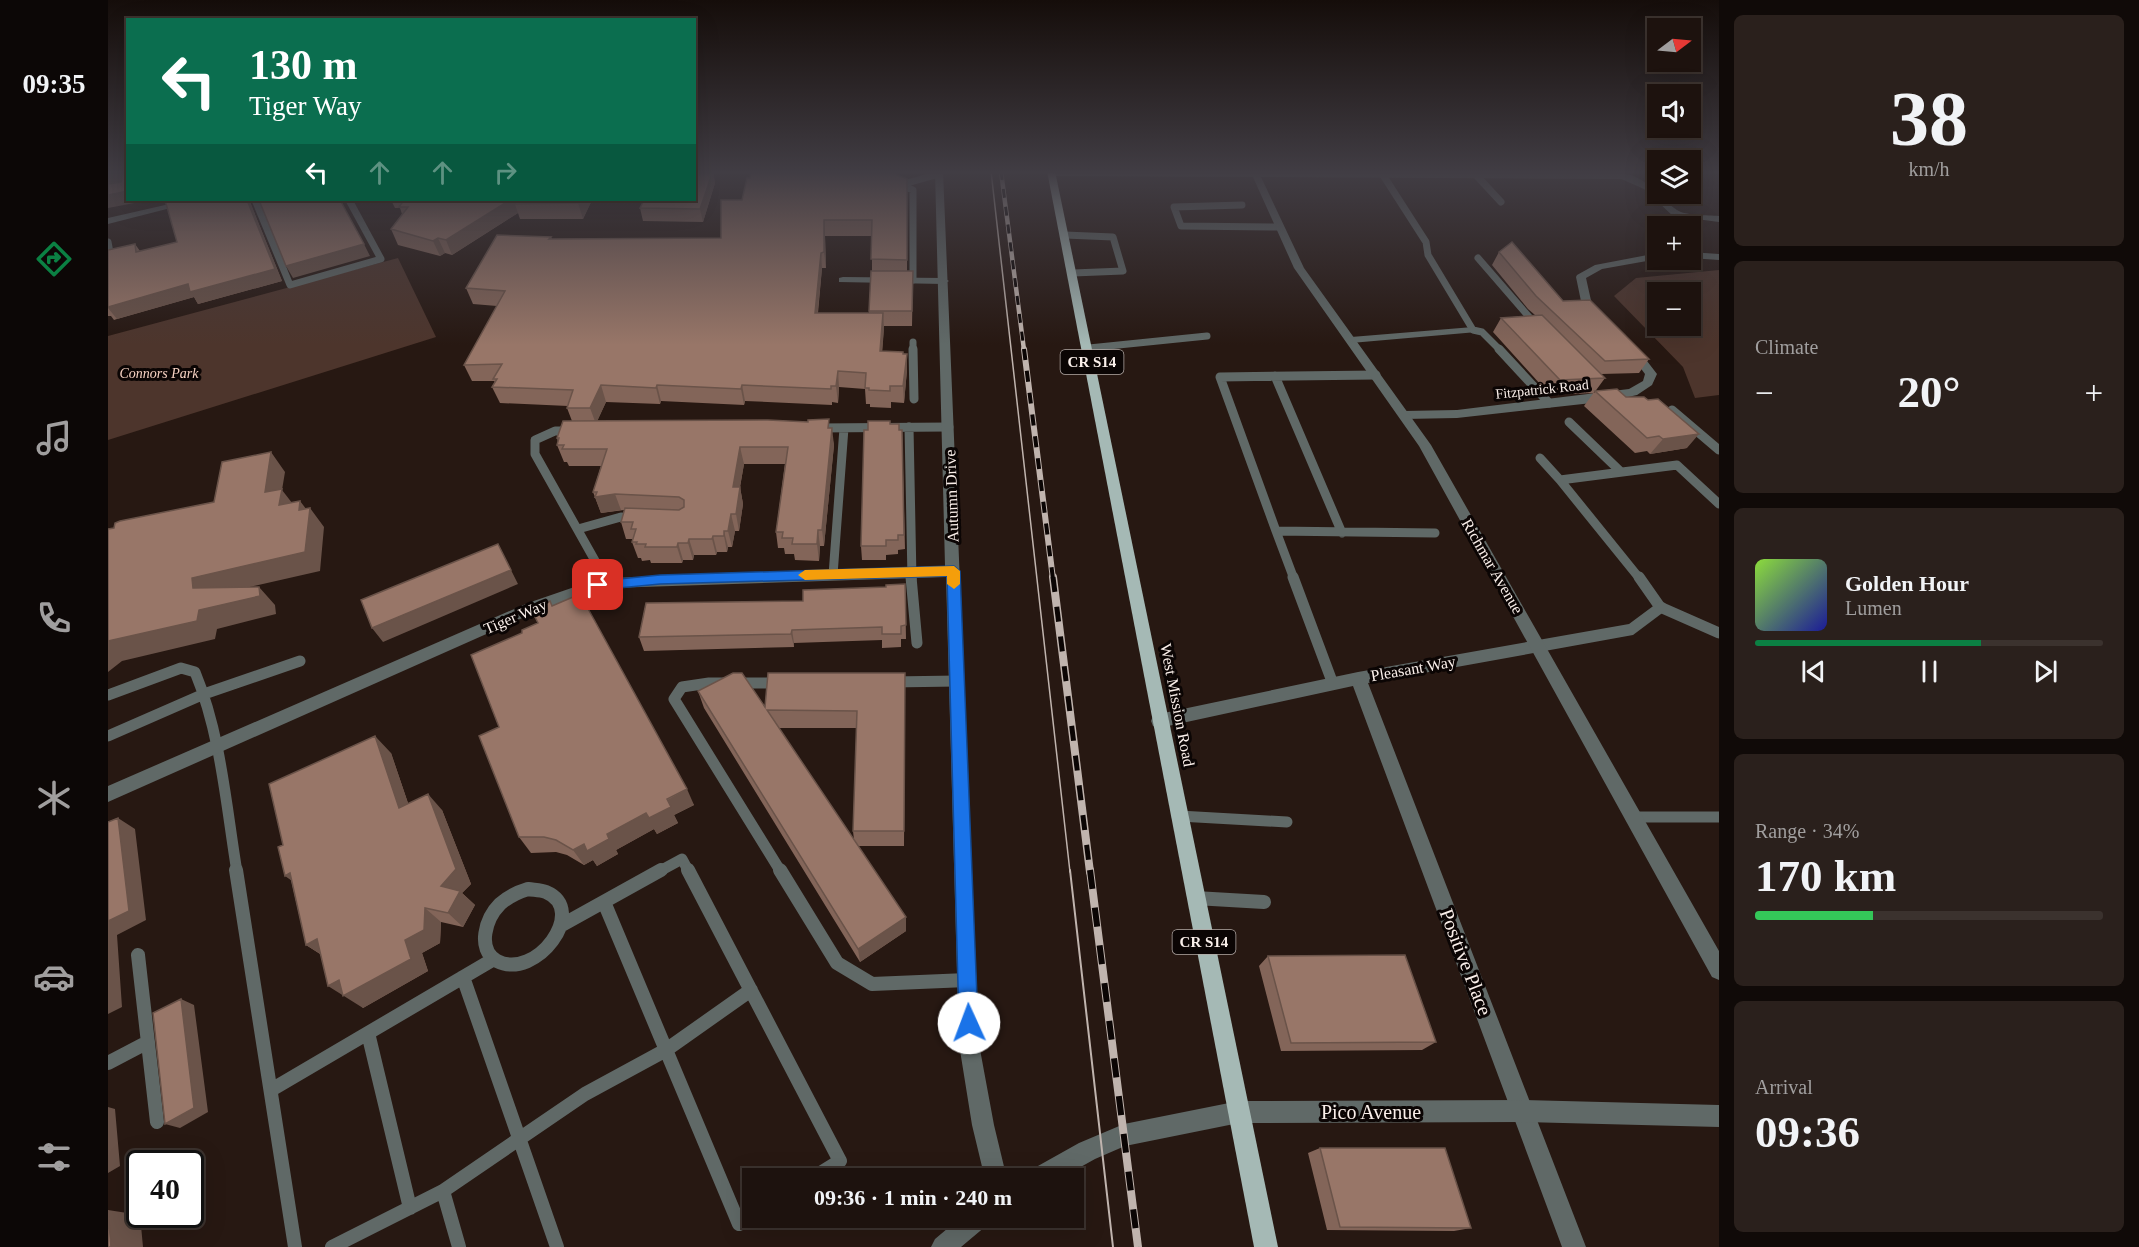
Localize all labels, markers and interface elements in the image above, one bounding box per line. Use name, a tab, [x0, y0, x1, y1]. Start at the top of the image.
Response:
north arrow	[1647, 18, 1701, 72]
map controls	[1647, 18, 1701, 336]
icon: left	[150, 42, 228, 120]
text: 130 m	[249, 42, 358, 88]
text: 09:35	[23, 69, 86, 99]
text: 38	[1890, 75, 1968, 162]
button: sound	[1647, 84, 1701, 138]
text: Tiger Way	[249, 91, 362, 121]
button: layers	[1647, 150, 1701, 204]
icon: left	[300, 156, 333, 189]
icon: ahead	[363, 156, 396, 189]
icon: ahead	[426, 156, 459, 189]
icon: right	[489, 156, 522, 189]
text: km/h	[1908, 158, 1950, 180]
button: +	[1647, 216, 1701, 270]
icon: directions	[33, 238, 75, 280]
button: −	[1647, 282, 1701, 336]
text: Climate	[1755, 336, 1818, 358]
road number: CR S14	[1060, 350, 1124, 374]
park label: Connors Park	[120, 366, 199, 381]
text: 20°	[1898, 367, 1961, 417]
text: −	[1755, 375, 1774, 411]
text: +	[2084, 375, 2103, 411]
street label: Fitzpatrick Road	[1495, 377, 1589, 402]
icon: music	[33, 417, 75, 459]
street label: Autumn Drive	[941, 449, 962, 543]
street label: Richmar Avenue	[1459, 516, 1527, 617]
pin	[572, 559, 623, 610]
icon: arrive	[581, 568, 614, 601]
text: Golden Hour	[1845, 571, 1969, 596]
street label: Tiger Way	[481, 596, 550, 638]
icon: phone	[33, 597, 75, 639]
text: Lumen	[1845, 597, 1902, 619]
street label: West Mission Road	[1157, 642, 1198, 768]
street label: Pleasant Way	[1369, 653, 1457, 685]
icon: previous	[1797, 655, 1830, 688]
icon: pause	[1913, 655, 1946, 688]
icon: next	[2029, 655, 2062, 688]
icon: climate	[33, 777, 75, 819]
text: Range · 34%	[1755, 820, 1859, 842]
text: 170 km	[1755, 851, 1896, 901]
street label: Positive Place	[1436, 905, 1497, 1019]
road number: CR S14	[1172, 930, 1236, 954]
icon: car	[33, 956, 75, 998]
position arrow	[937, 991, 1001, 1055]
text: Arrival	[1755, 1076, 1813, 1098]
street label: Pico Avenue	[1321, 1101, 1421, 1123]
text: 09:36	[1755, 1107, 1860, 1157]
icon: filters	[33, 1136, 75, 1178]
speed limit sign: 40	[126, 1150, 204, 1228]
text: 09:36 · 1 min · 240 m	[814, 1185, 1012, 1210]

